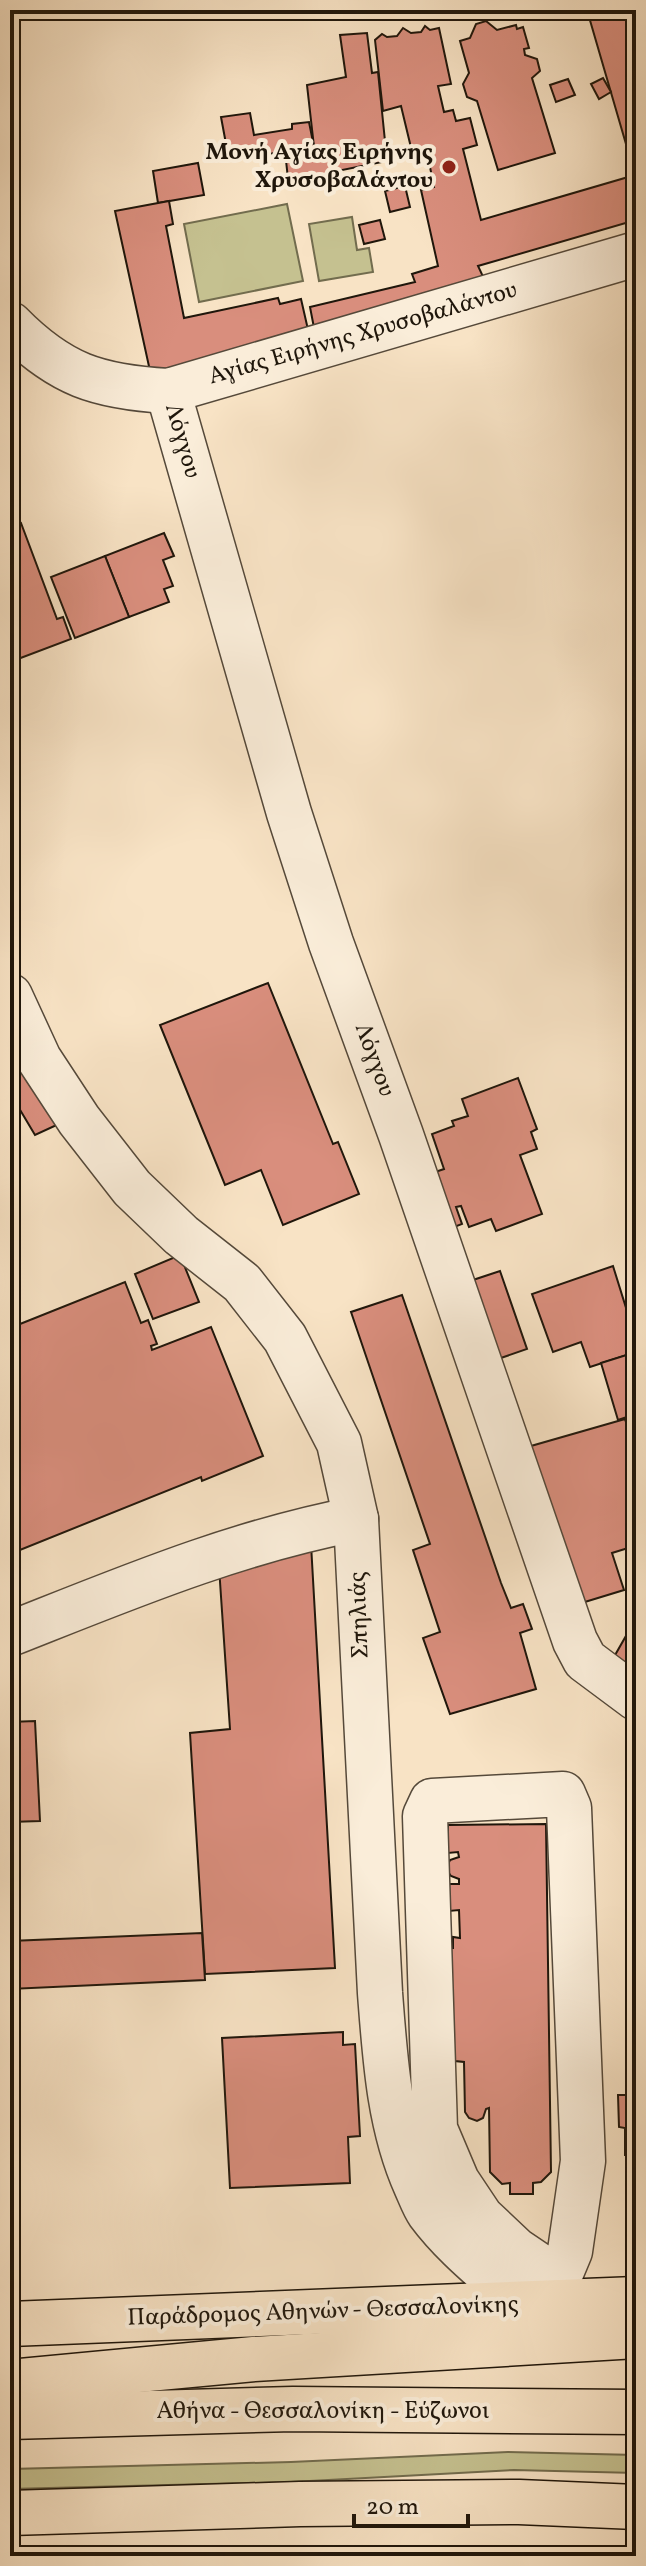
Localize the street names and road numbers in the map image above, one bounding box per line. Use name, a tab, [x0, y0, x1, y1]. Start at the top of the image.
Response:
street label: Αγίας Ειρήνης Χρυσοβαλάντου	[205, 274, 521, 394]
street label: Λόγγου	[155, 400, 209, 482]
street label: Λόγγου	[345, 1018, 403, 1102]
street label: Σπηλιάς	[341, 1571, 379, 1659]
street label: Παράδρομος Αθηνών - Θεσσαλονίκης	[127, 2288, 519, 2336]
street label: Αθήνα - Θεσσαλονίκη - Εύζωνοι	[156, 2395, 490, 2429]

